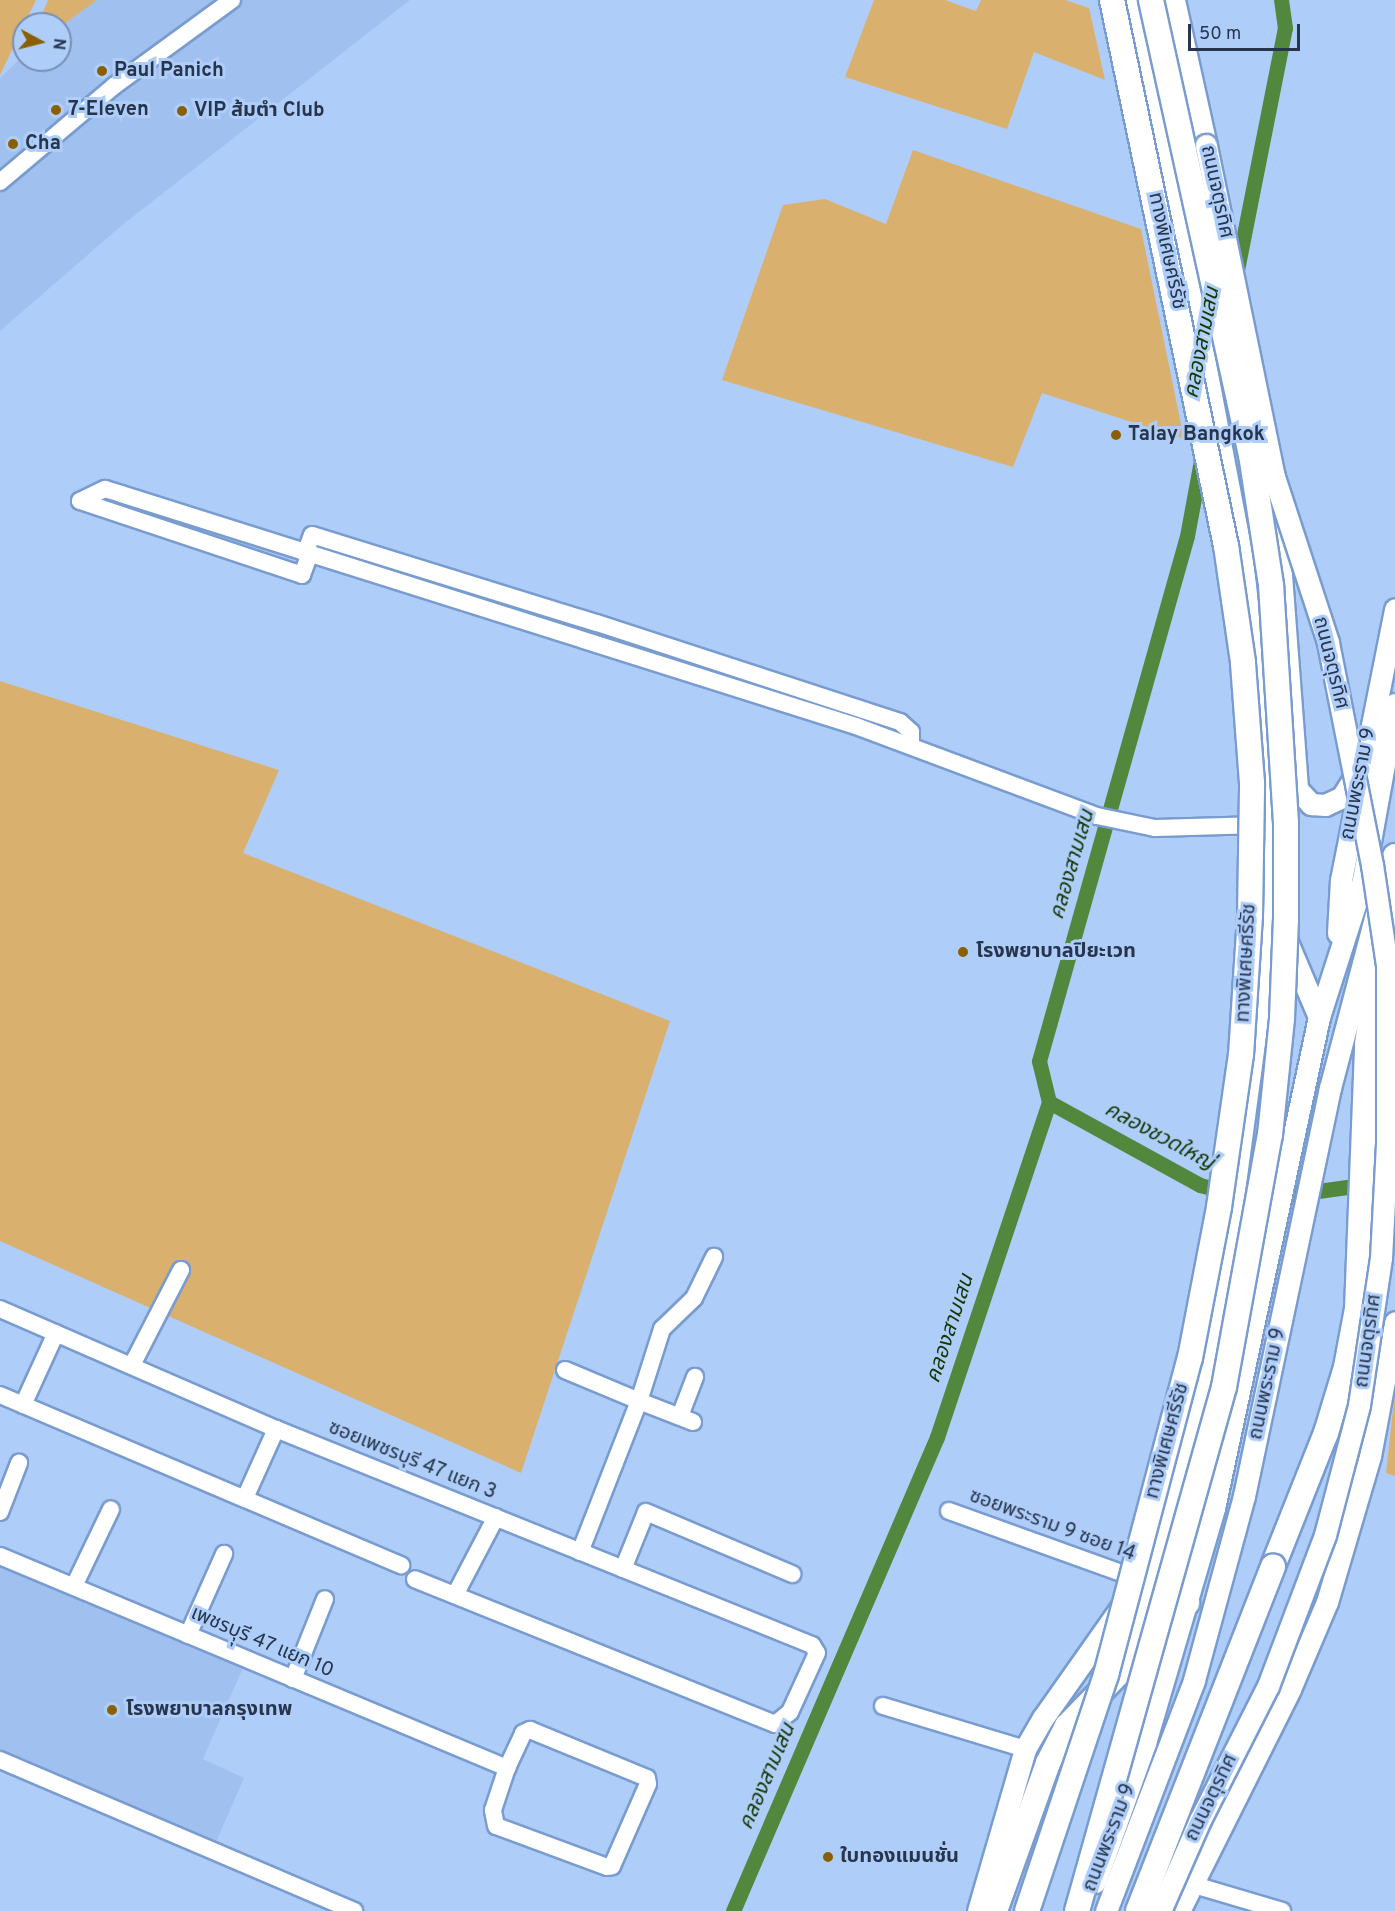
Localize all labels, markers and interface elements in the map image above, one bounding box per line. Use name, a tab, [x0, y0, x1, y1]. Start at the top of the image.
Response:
north arrow	[12, 12, 72, 72]
scale bar	[1191, 12, 1304, 50]
text: 50 m	[1199, 23, 1241, 46]
text: N	[47, 37, 69, 51]
place label: Paul Panich	[114, 59, 224, 83]
marker: Paul Panich	[95, 64, 109, 78]
place label: 7-Eleven	[68, 98, 149, 122]
place label: VIP ส้มตำ Club	[194, 99, 325, 123]
marker: 7-Eleven	[49, 103, 63, 117]
marker: VIP ส้มตำ Club	[175, 104, 189, 118]
place label: Cha	[25, 132, 61, 156]
marker: Cha	[6, 137, 20, 151]
street label: ถนนจตุรทิศ	[1194, 143, 1238, 241]
street label: ทางพิเศษศรีรัช	[1142, 190, 1190, 312]
water label: คลองสามเสน	[1180, 285, 1226, 401]
place label: Talay Bangkok	[1128, 423, 1265, 447]
marker: Talay Bangkok	[1109, 428, 1123, 442]
street label: ถนนจตุรทิศ	[1307, 614, 1353, 712]
street label: ถนนพระราม 9	[1336, 726, 1382, 842]
water label: คลองสามเสน	[1045, 807, 1101, 923]
street label: ทางพิเศษศรีรัช	[1232, 903, 1262, 1023]
place label: โรงพยาบาลปิยะเวท	[976, 940, 1136, 964]
marker: โรงพยาบาลปิยะเวท	[954, 943, 972, 961]
water label: คลองชวดใหญ่	[1100, 1098, 1218, 1176]
water label: คลองสามเสน	[922, 1272, 980, 1386]
street label: ถนนจตุรทิศ	[1351, 1293, 1387, 1389]
street label: ถนนพระราม 9	[1244, 1326, 1292, 1442]
street label: ทางพิเศษศรีรัช	[1141, 1380, 1195, 1502]
street label: ซอยเพชรบุรี 47 แยก 3	[324, 1416, 500, 1506]
street label: ซอยพระราม 9 ซอย 14	[966, 1485, 1138, 1567]
street label: เพชรบุุรี 47 แยก 10	[187, 1602, 337, 1684]
place label: โรงพยาบาลกรุงเทพ	[126, 1698, 292, 1722]
marker: โรงพยาบาลกรุงเทพ	[103, 1701, 121, 1719]
water label: คลองสามเสน	[734, 1720, 802, 1834]
street label: ถนนจตุรทิศ	[1181, 1750, 1243, 1846]
street label: ถนนพระราม 9	[1078, 1781, 1142, 1895]
place label: ใบทองแมนชั่น	[840, 1845, 959, 1869]
marker: ใบทองแมนชั่น	[821, 1850, 835, 1864]

